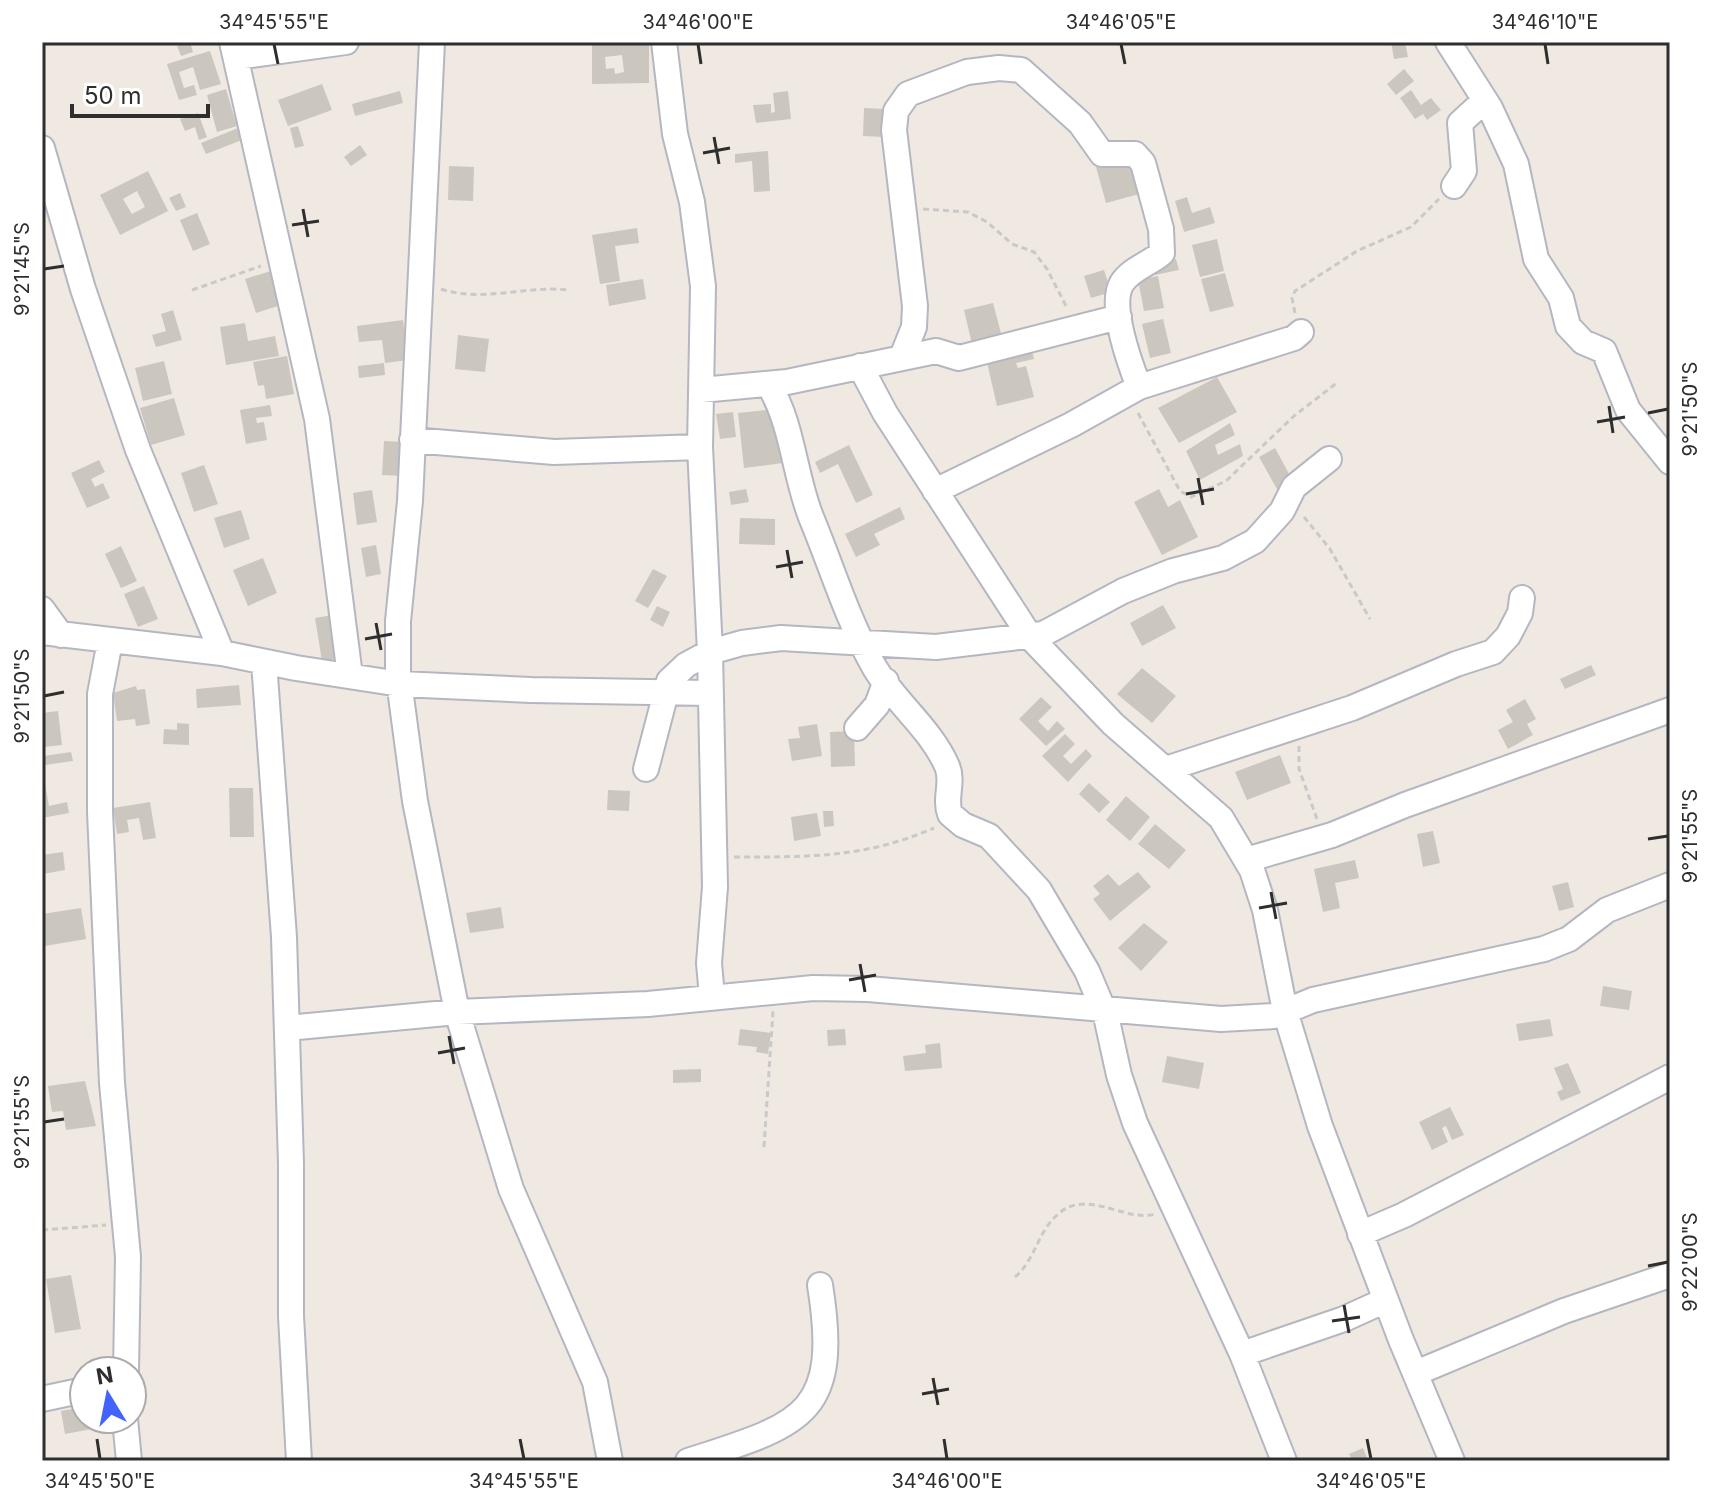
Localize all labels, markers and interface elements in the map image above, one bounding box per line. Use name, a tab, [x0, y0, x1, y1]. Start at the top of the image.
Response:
text: 34°45'55"E	[219, 10, 329, 34]
text: 34°46'00"E	[643, 10, 753, 34]
text: 34°46'05"E	[1066, 10, 1176, 34]
text: 34°46'10"E	[1492, 10, 1598, 34]
scale bar	[72, 68, 208, 118]
text: 50 m	[84, 81, 142, 110]
text: 9°21'45"S	[10, 222, 34, 316]
text: 9°21'50"S	[1678, 362, 1702, 456]
text: 9°21'50"S	[10, 649, 34, 743]
text: 9°21'55"S	[1678, 789, 1702, 883]
text: 9°21'55"S	[10, 1075, 34, 1169]
text: 9°22'00"S	[1678, 1212, 1702, 1312]
north arrow	[68, 1355, 148, 1435]
text: N	[94, 1361, 115, 1390]
text: 34°45'50"E	[45, 1469, 155, 1493]
text: 34°45'55"E	[469, 1469, 579, 1493]
text: 34°46'00"E	[892, 1469, 1002, 1493]
text: 34°46'05"E	[1316, 1469, 1426, 1493]

